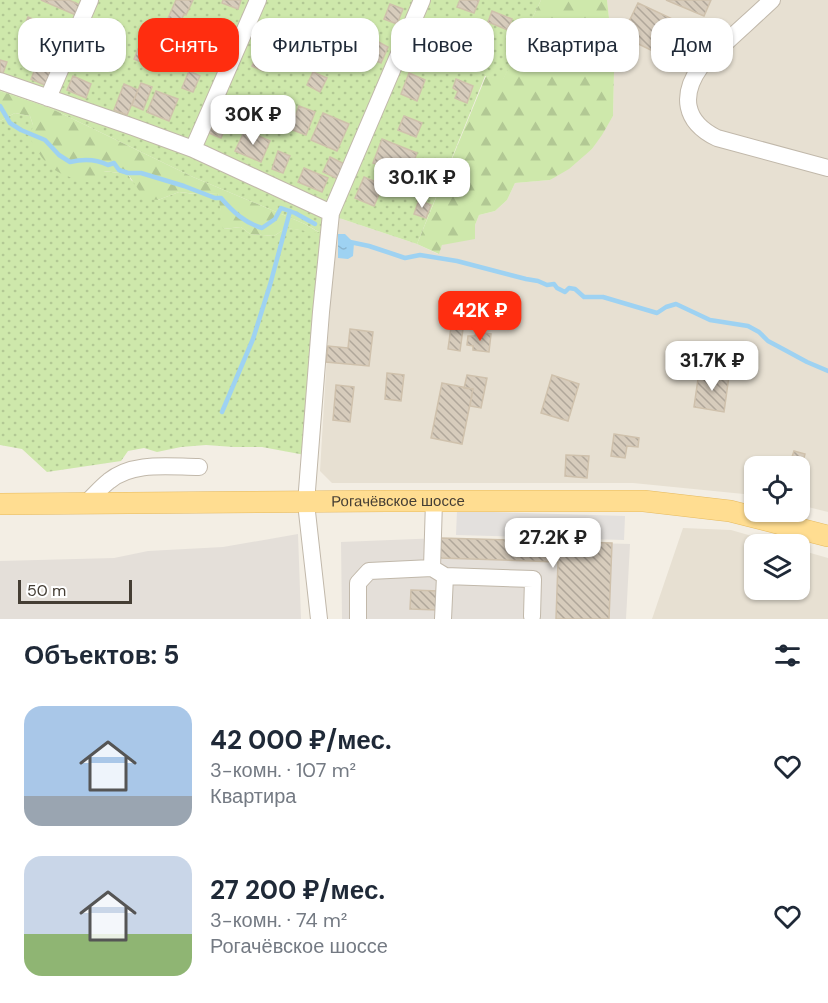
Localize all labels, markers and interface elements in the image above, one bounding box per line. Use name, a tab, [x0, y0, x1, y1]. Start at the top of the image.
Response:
chip: Купить	[18, 18, 126, 72]
chip: Снять	[138, 18, 239, 72]
chip: Фильтры	[251, 18, 379, 72]
chip: Новое	[391, 18, 494, 72]
chip: Квартира	[506, 18, 639, 72]
chip: Дом	[651, 18, 733, 72]
pin: 30K ₽	[211, 95, 295, 146]
text: 30K ₽	[225, 101, 281, 127]
pin: 30.1K ₽	[367, 158, 477, 209]
text: 30.1K ₽	[388, 164, 456, 190]
pin: 42K ₽	[438, 291, 522, 342]
text: 42K ₽	[452, 297, 508, 323]
pin: 31.7K ₽	[657, 341, 767, 392]
text: 31.7K ₽	[679, 347, 745, 373]
map controls	[744, 456, 810, 600]
button: locate	[744, 456, 810, 522]
street label: Рогачёвское шоссе	[331, 491, 465, 511]
pin: 27.2K ₽	[498, 518, 608, 569]
text: 27.2K ₽	[519, 524, 587, 550]
button: layers	[744, 534, 810, 600]
scale bar	[18, 577, 132, 604]
text: 50 m	[27, 580, 66, 601]
text: Объектов: 5	[24, 638, 180, 672]
icon: filters	[771, 639, 804, 672]
text: 42 000 ₽/мес.	[210, 723, 392, 757]
icon: home	[72, 730, 144, 802]
icon: heart	[771, 750, 804, 783]
text: 3-комн. · 107 m²	[210, 757, 356, 783]
text: Квартира	[210, 783, 296, 809]
text: 27 200 ₽/мес.	[210, 873, 385, 907]
icon: home	[72, 880, 144, 952]
icon: heart	[771, 900, 804, 933]
text: 3-комн. · 74 m²	[210, 907, 347, 933]
text: Рогачёвское шоссе	[210, 933, 388, 959]

